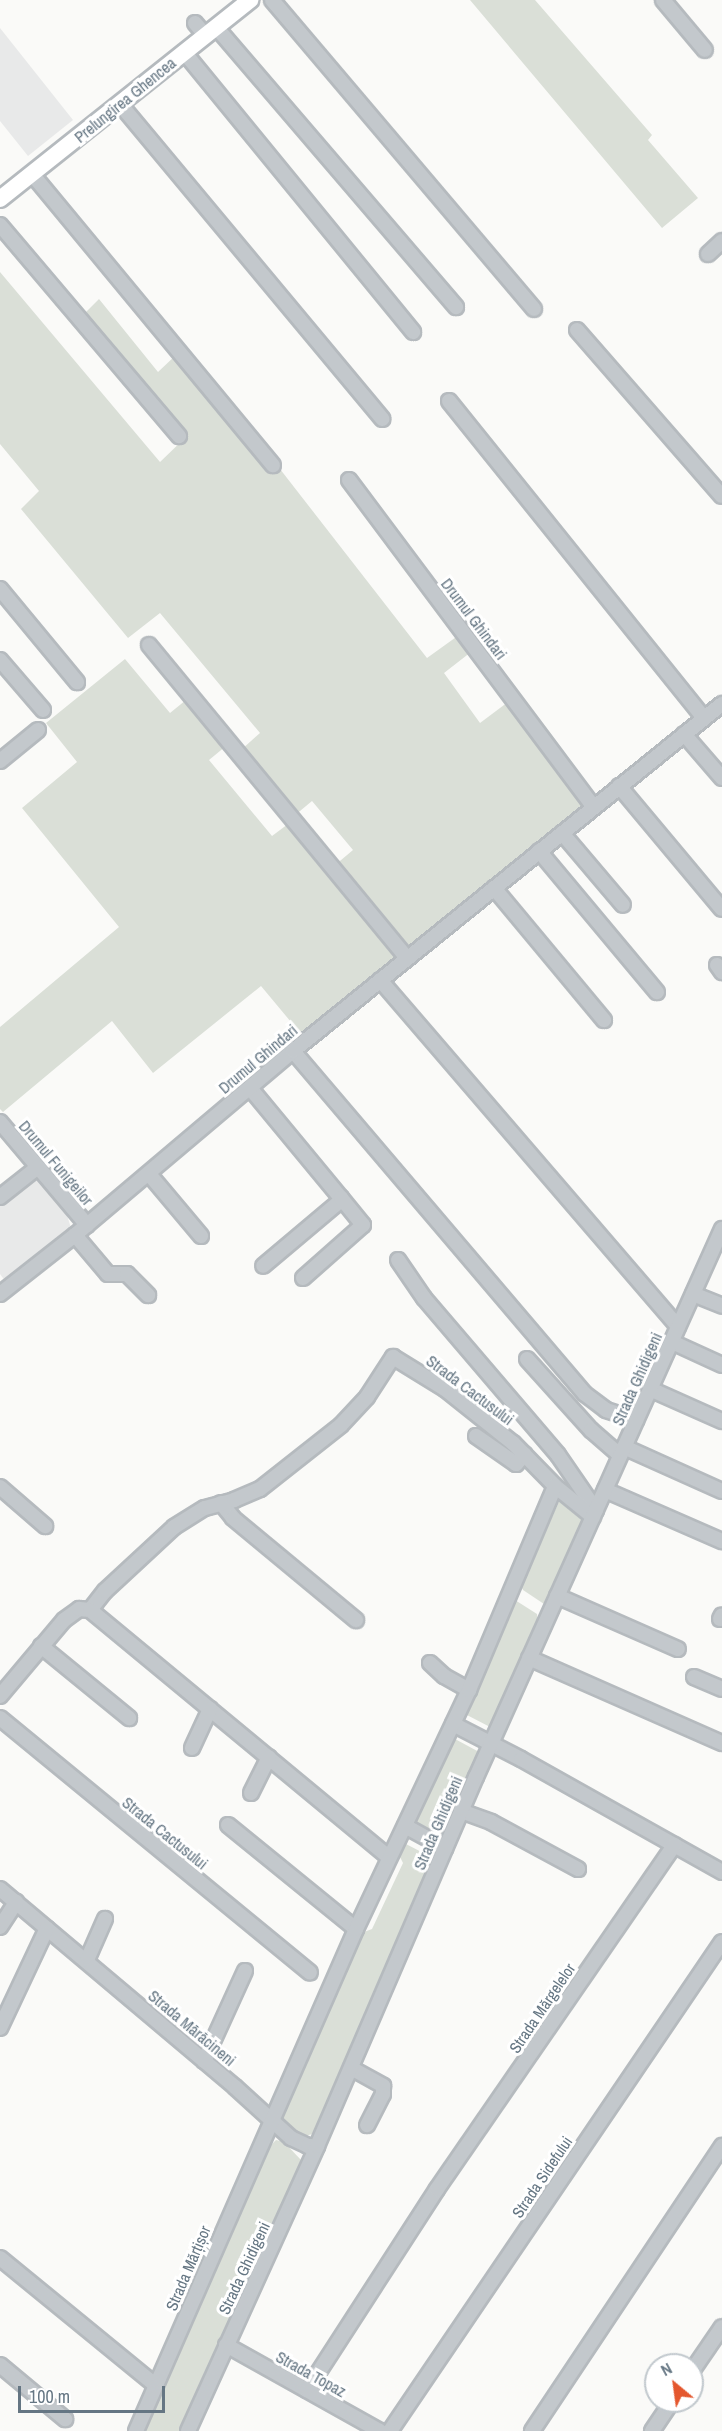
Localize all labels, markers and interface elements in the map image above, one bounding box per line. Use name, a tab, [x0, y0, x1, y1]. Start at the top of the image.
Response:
street label: Prelungirea Ghencea	[70, 53, 180, 147]
street label: Drumul Ghindari	[437, 574, 511, 664]
street label: Drumul Ghindari	[215, 1020, 301, 1098]
street label: Drumul Funigeilor	[15, 1117, 97, 1209]
street label: Strada Ghidigeni	[608, 1329, 666, 1429]
street label: Strada Cactusului	[423, 1351, 517, 1429]
street label: Strada Ghidigeni	[410, 1773, 466, 1873]
street label: Strada Cactusului	[118, 1793, 212, 1873]
street label: Strada Mărgelelor	[505, 1959, 579, 2057]
street label: Strada Mărăcineni	[144, 1986, 240, 2070]
street label: Strada Sidefului	[508, 2133, 576, 2221]
street label: Strada Ghidigeni	[214, 2219, 274, 2317]
street label: Strada Mărțișor	[161, 2223, 215, 2313]
street label: Strada Topaz	[273, 2347, 349, 2401]
north arrow	[644, 2353, 704, 2413]
text: N	[657, 2357, 676, 2381]
scale bar	[21, 2374, 168, 2412]
text: 100 m	[29, 2384, 70, 2409]

